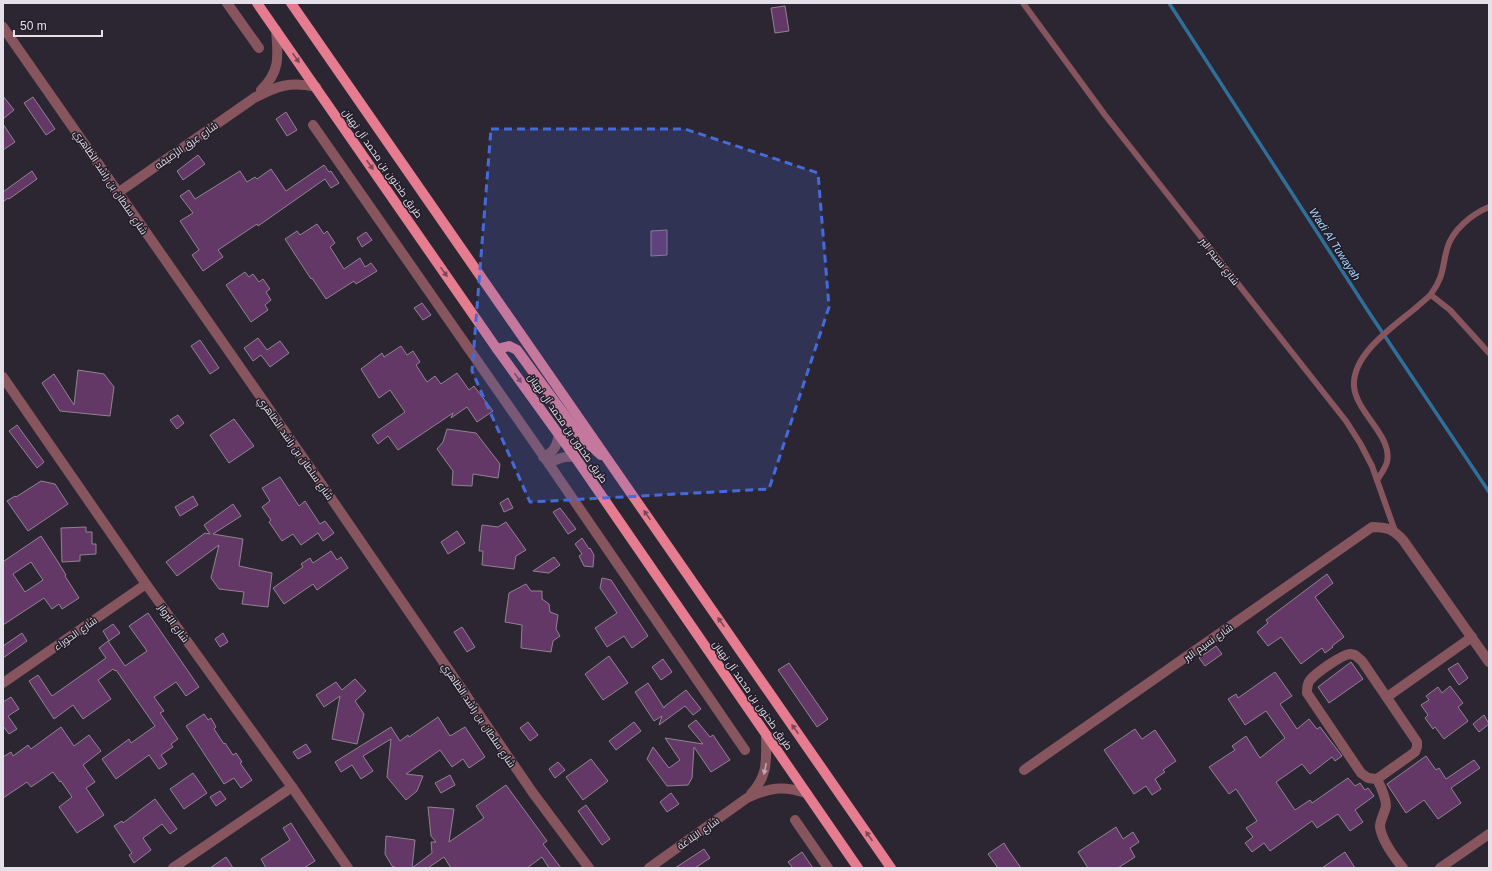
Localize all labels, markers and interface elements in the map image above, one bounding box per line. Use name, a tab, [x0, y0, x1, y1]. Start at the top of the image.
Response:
scale bar	[14, 12, 102, 38]
text: 50 m	[20, 19, 47, 33]
one-way arrow	[292, 53, 300, 63]
street label: طريق طحنون بن محمد آل نهيان	[340, 106, 425, 221]
street label: شارع عِرق الرِّصَيفه	[153, 120, 220, 172]
street label: شارع سلطان بن راشد الظاهري	[70, 128, 150, 238]
one-way arrow	[366, 160, 374, 170]
water label: Wadi Al Tuwayah	[1307, 205, 1363, 283]
street label: شارع نسيم البر	[1196, 235, 1242, 288]
one-way arrow	[440, 267, 448, 277]
street label: طريق طحنون بن محمد آل نهيان	[525, 371, 610, 486]
one-way arrow	[514, 373, 522, 384]
street label: شارع سلطان بن راشد الظاهري	[254, 395, 335, 503]
one-way arrow	[643, 510, 651, 521]
street label: شارع البُرواز	[155, 601, 191, 645]
street label: شارع الحوراء	[52, 615, 100, 653]
one-way arrow	[717, 617, 725, 628]
street label: شارع نسيم البر	[1181, 622, 1236, 666]
street label: طريق طحنون بن محمد آل نهيان	[710, 638, 795, 753]
street label: شارع سلطان بن راشد الظاهري	[438, 661, 518, 771]
one-way arrow	[791, 724, 799, 734]
one-way arrow	[761, 763, 767, 776]
street label: شارع البَلاغة	[675, 815, 722, 853]
one-way arrow	[865, 831, 873, 841]

